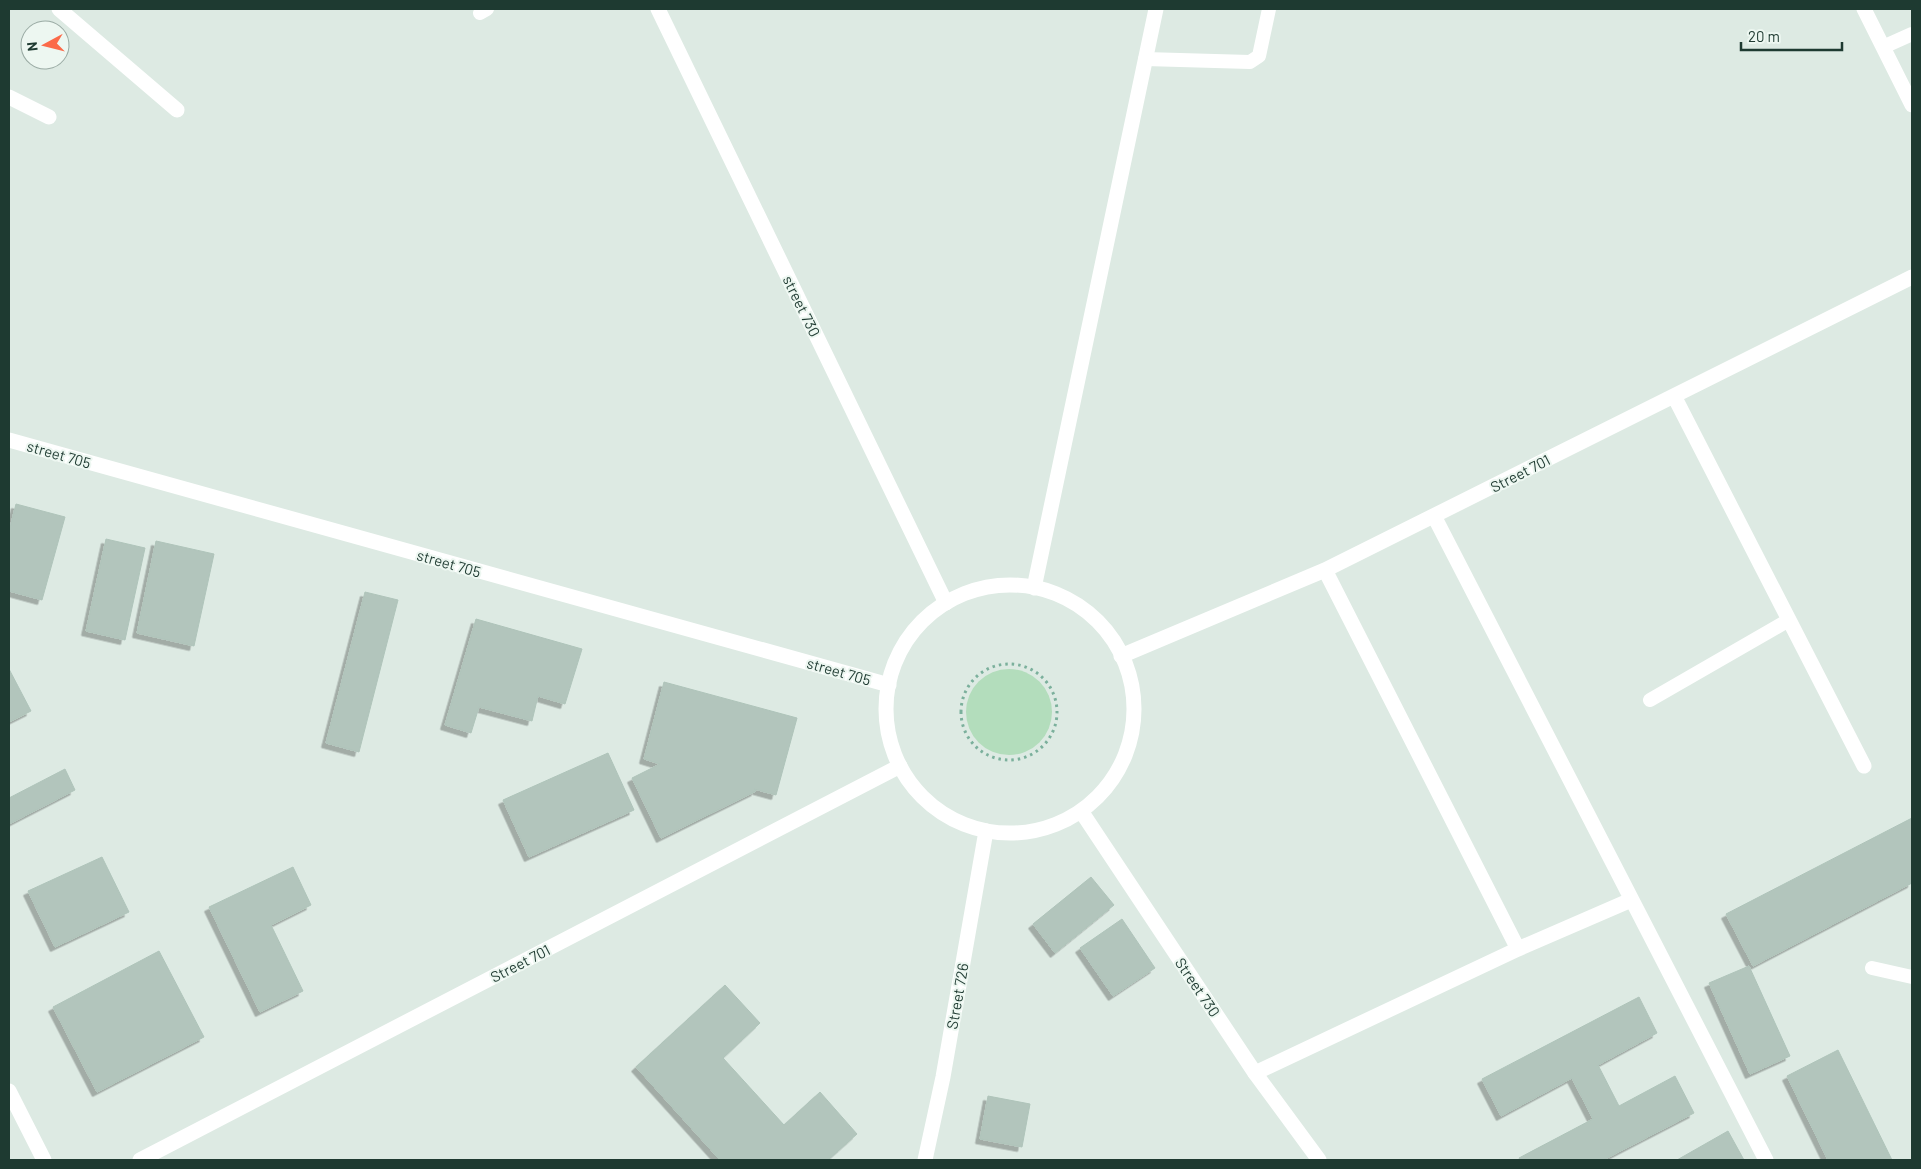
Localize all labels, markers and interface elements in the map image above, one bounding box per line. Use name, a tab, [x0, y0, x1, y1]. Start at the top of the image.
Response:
north arrow	[20, 20, 70, 70]
scale bar	[1741, 20, 1842, 52]
text: 20 m	[1748, 27, 1780, 45]
text: N	[23, 41, 41, 52]
street label: street 730	[780, 273, 824, 339]
street label: street 705	[25, 436, 93, 472]
street label: Street 701	[1487, 450, 1553, 496]
street label: street 705	[415, 545, 483, 581]
street label: street 705	[805, 653, 873, 689]
street label: Street 701	[487, 940, 553, 986]
street label: Street 730	[1172, 954, 1224, 1020]
street label: Street 726	[942, 962, 972, 1030]

